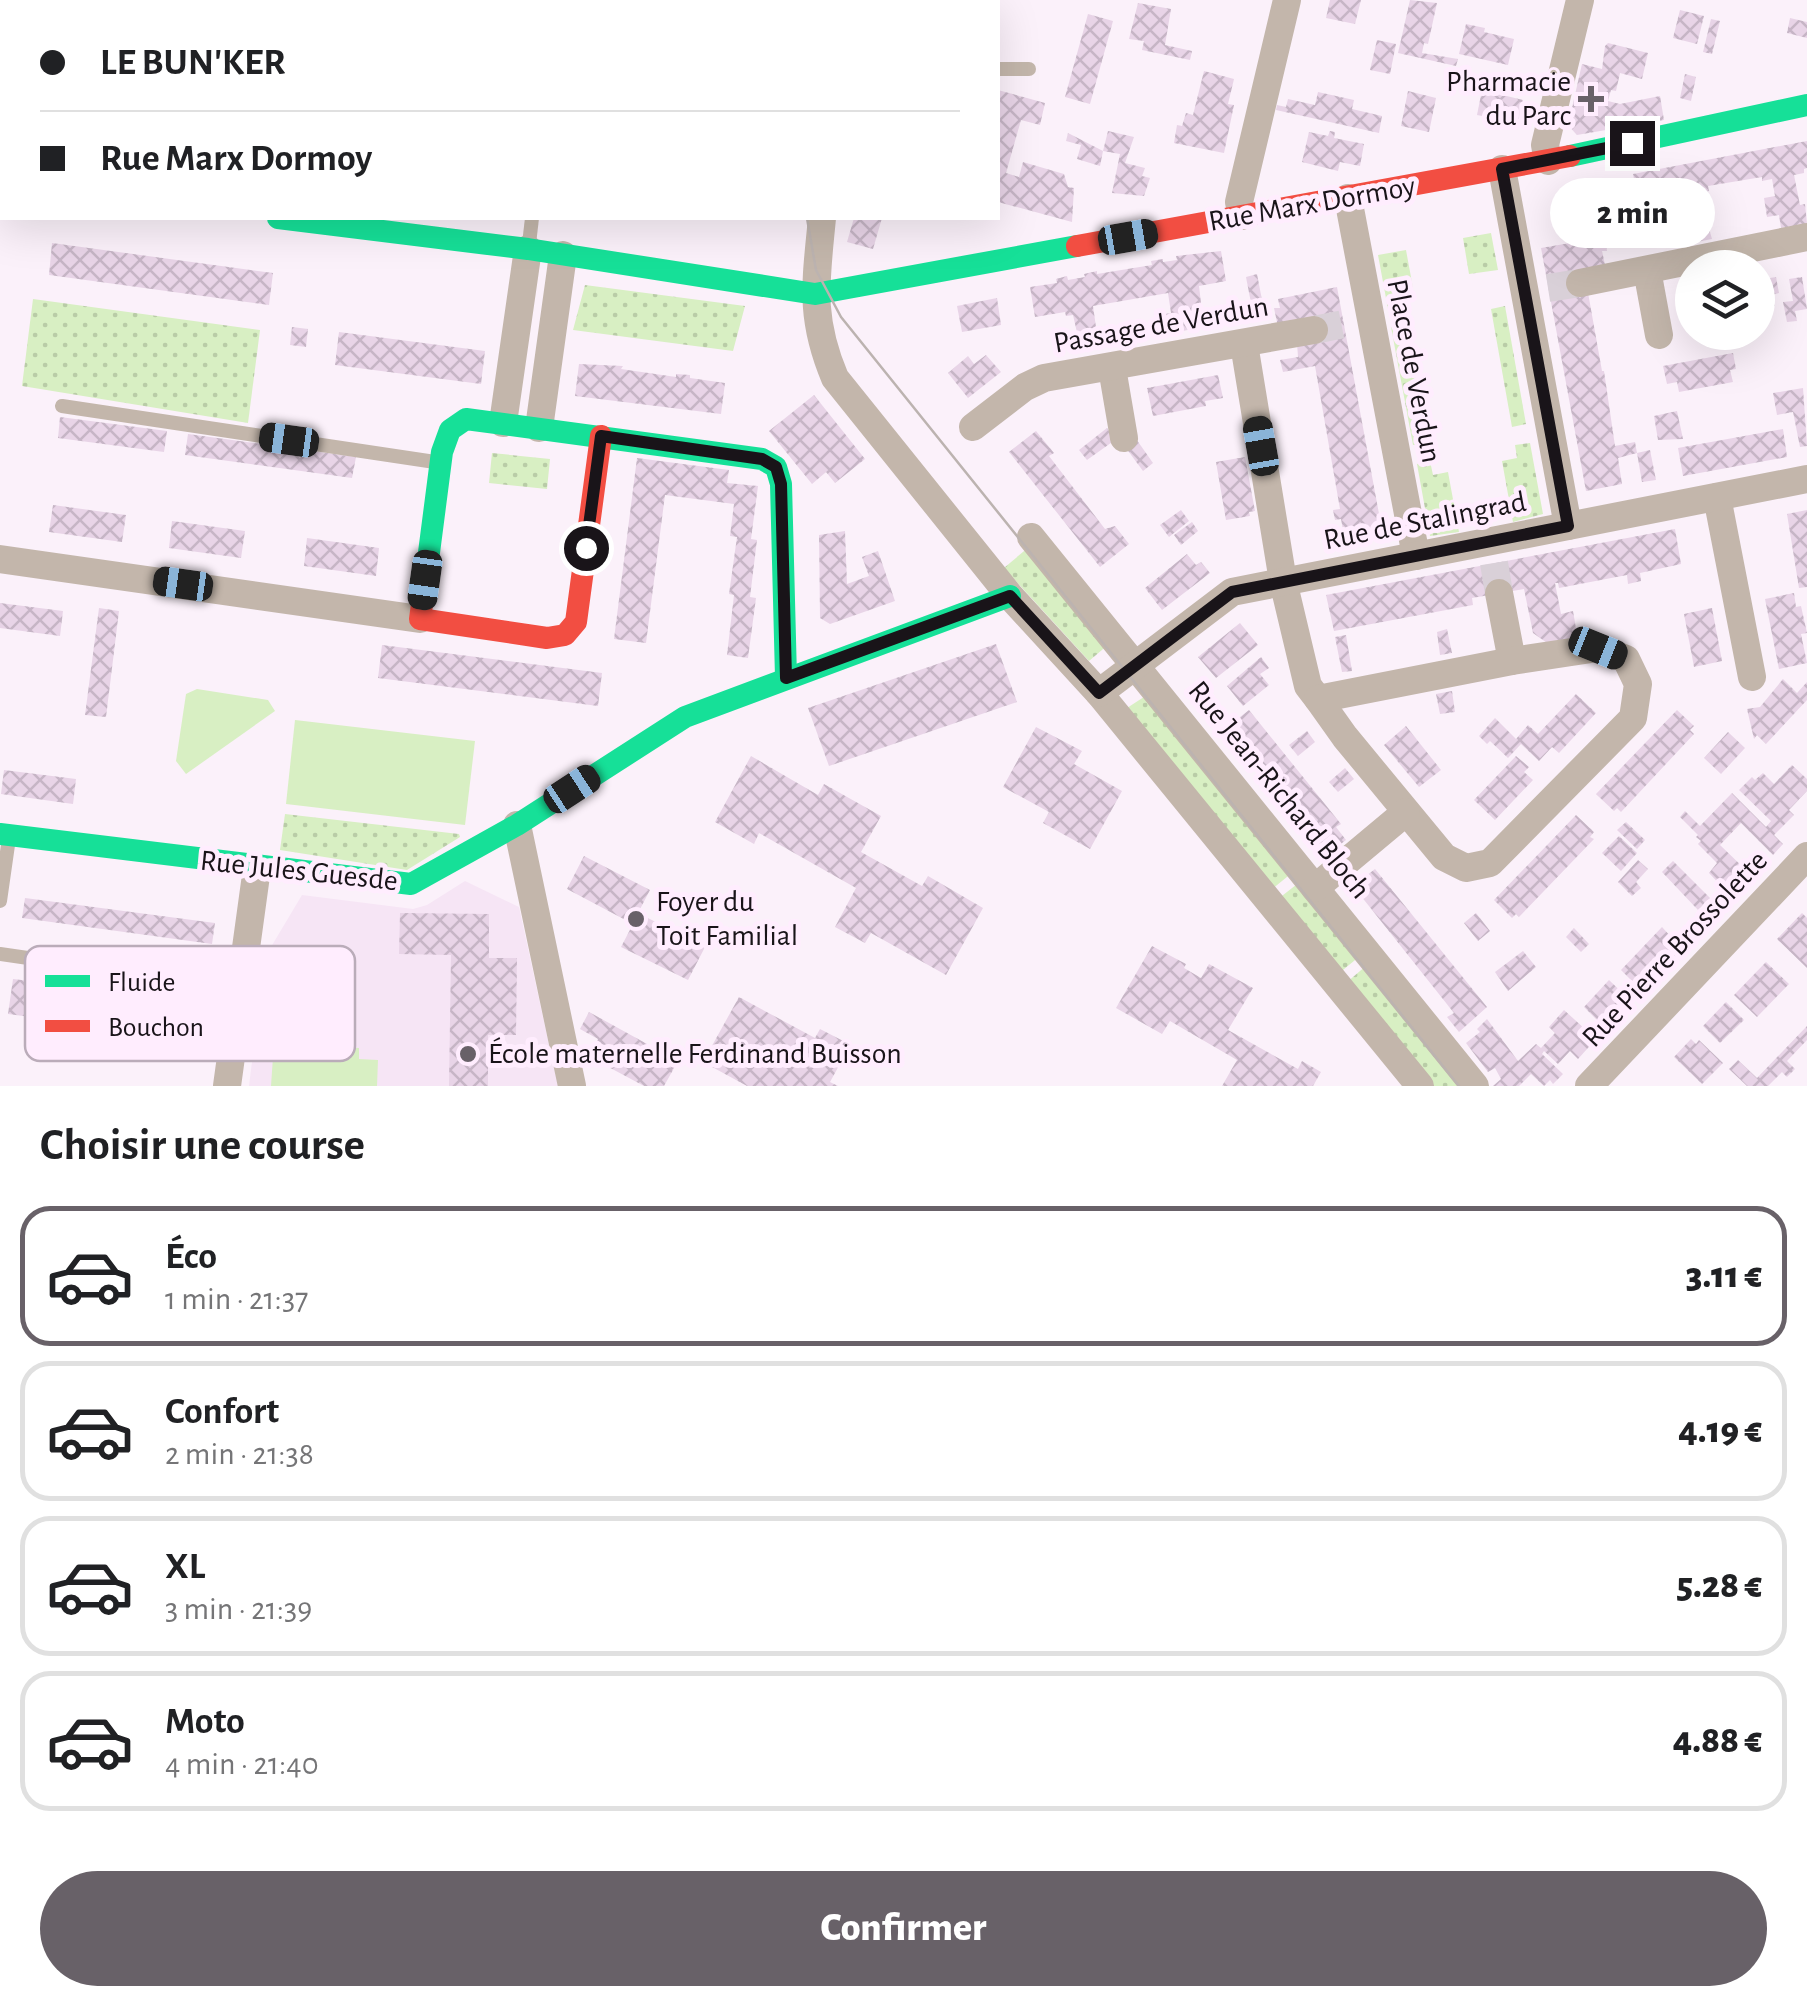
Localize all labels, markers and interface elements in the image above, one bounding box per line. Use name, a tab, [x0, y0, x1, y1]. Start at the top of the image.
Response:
text: LE BUN'KER	[100, 44, 286, 82]
place label: Pharmacie du Parc	[1446, 67, 1571, 131]
marker: Pharmacie du Parc	[1580, 88, 1602, 110]
route end	[1610, 121, 1655, 166]
text: Rue Marx Dormoy	[100, 140, 372, 178]
street label: Rue Marx Dormoy	[1206, 171, 1418, 237]
callout: 2 min	[1550, 178, 1714, 248]
text: 2 min	[1597, 197, 1668, 229]
car	[1096, 217, 1160, 257]
map controls	[1675, 250, 1775, 350]
button: layers	[1675, 250, 1775, 350]
street label: Place de Verdun	[1381, 277, 1447, 465]
street label: Passage de Verdun	[1051, 291, 1271, 359]
car	[1241, 414, 1281, 478]
car	[257, 421, 321, 459]
street label: Rue de Stalingrad	[1321, 487, 1529, 555]
route start	[564, 526, 609, 571]
car	[406, 548, 444, 612]
car	[151, 565, 215, 603]
car	[1565, 623, 1631, 673]
street label: Rue Jean-Richard Bloch	[1182, 676, 1376, 904]
car	[539, 760, 605, 818]
street label: Rue Pierre Brossolette	[1577, 845, 1773, 1053]
street label: Rue Jules Guesde	[199, 846, 399, 896]
place label: Foyer du Toit Familial	[656, 887, 798, 951]
marker: Foyer du Toit Familial	[625, 908, 647, 930]
legend	[25, 946, 355, 1061]
text: Fluide	[108, 969, 176, 997]
text: Bouchon	[108, 1014, 204, 1042]
place label: École maternelle Ferdinand Buisson	[488, 1037, 902, 1069]
marker: École maternelle Ferdinand Buisson	[457, 1043, 479, 1065]
text: Choisir une course	[40, 1123, 365, 1168]
icon: car	[45, 1231, 135, 1321]
text: Éco	[165, 1238, 217, 1276]
text: 3.11 €	[1686, 1257, 1762, 1295]
text: 1 min · 21:37	[165, 1283, 308, 1315]
icon: car	[45, 1386, 135, 1476]
text: Confort	[165, 1393, 279, 1431]
text: 4.19 €	[1678, 1412, 1762, 1450]
text: 2 min · 21:38	[165, 1438, 314, 1470]
icon: car	[45, 1541, 135, 1631]
text: XL	[165, 1548, 205, 1586]
text: 5.28 €	[1676, 1567, 1762, 1605]
text: 3 min · 21:39	[165, 1593, 312, 1625]
icon: car	[45, 1696, 135, 1786]
text: Moto	[165, 1703, 245, 1741]
text: 4.88 €	[1673, 1722, 1762, 1760]
text: 4 min · 21:40	[165, 1748, 319, 1780]
button: Confirmer	[40, 1871, 1767, 1986]

